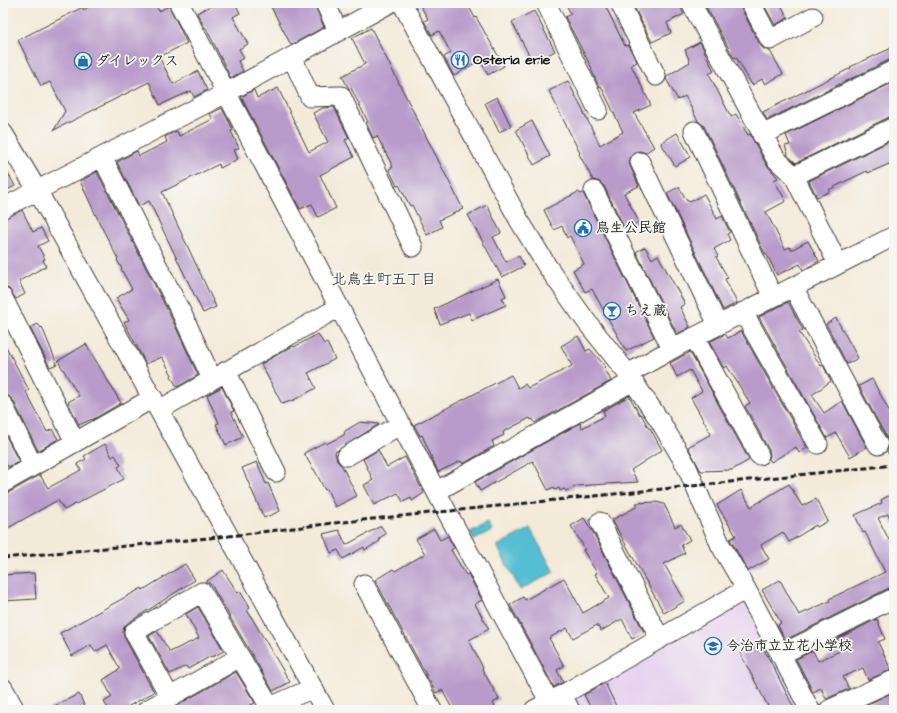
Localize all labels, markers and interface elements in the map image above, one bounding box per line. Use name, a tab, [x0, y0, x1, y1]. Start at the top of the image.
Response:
restaurant icon: Osteria erie	[450, 50, 470, 70]
place label: Osteria erie	[473, 50, 551, 70]
shop icon: ダイレックス	[73, 51, 93, 71]
place label: ダイレックス	[96, 51, 179, 71]
public building icon: 鳥生公民館	[573, 218, 593, 238]
place label: 鳥生公民館	[596, 218, 666, 238]
district label: 北鳥生町五丁目	[331, 269, 437, 290]
bar icon: ちえ蔵	[602, 301, 622, 321]
place label: ちえ蔵	[625, 301, 667, 321]
school or university icon: 今治市立立花小学校	[703, 636, 723, 656]
place label: 今治市立立花小学校	[726, 636, 852, 656]

